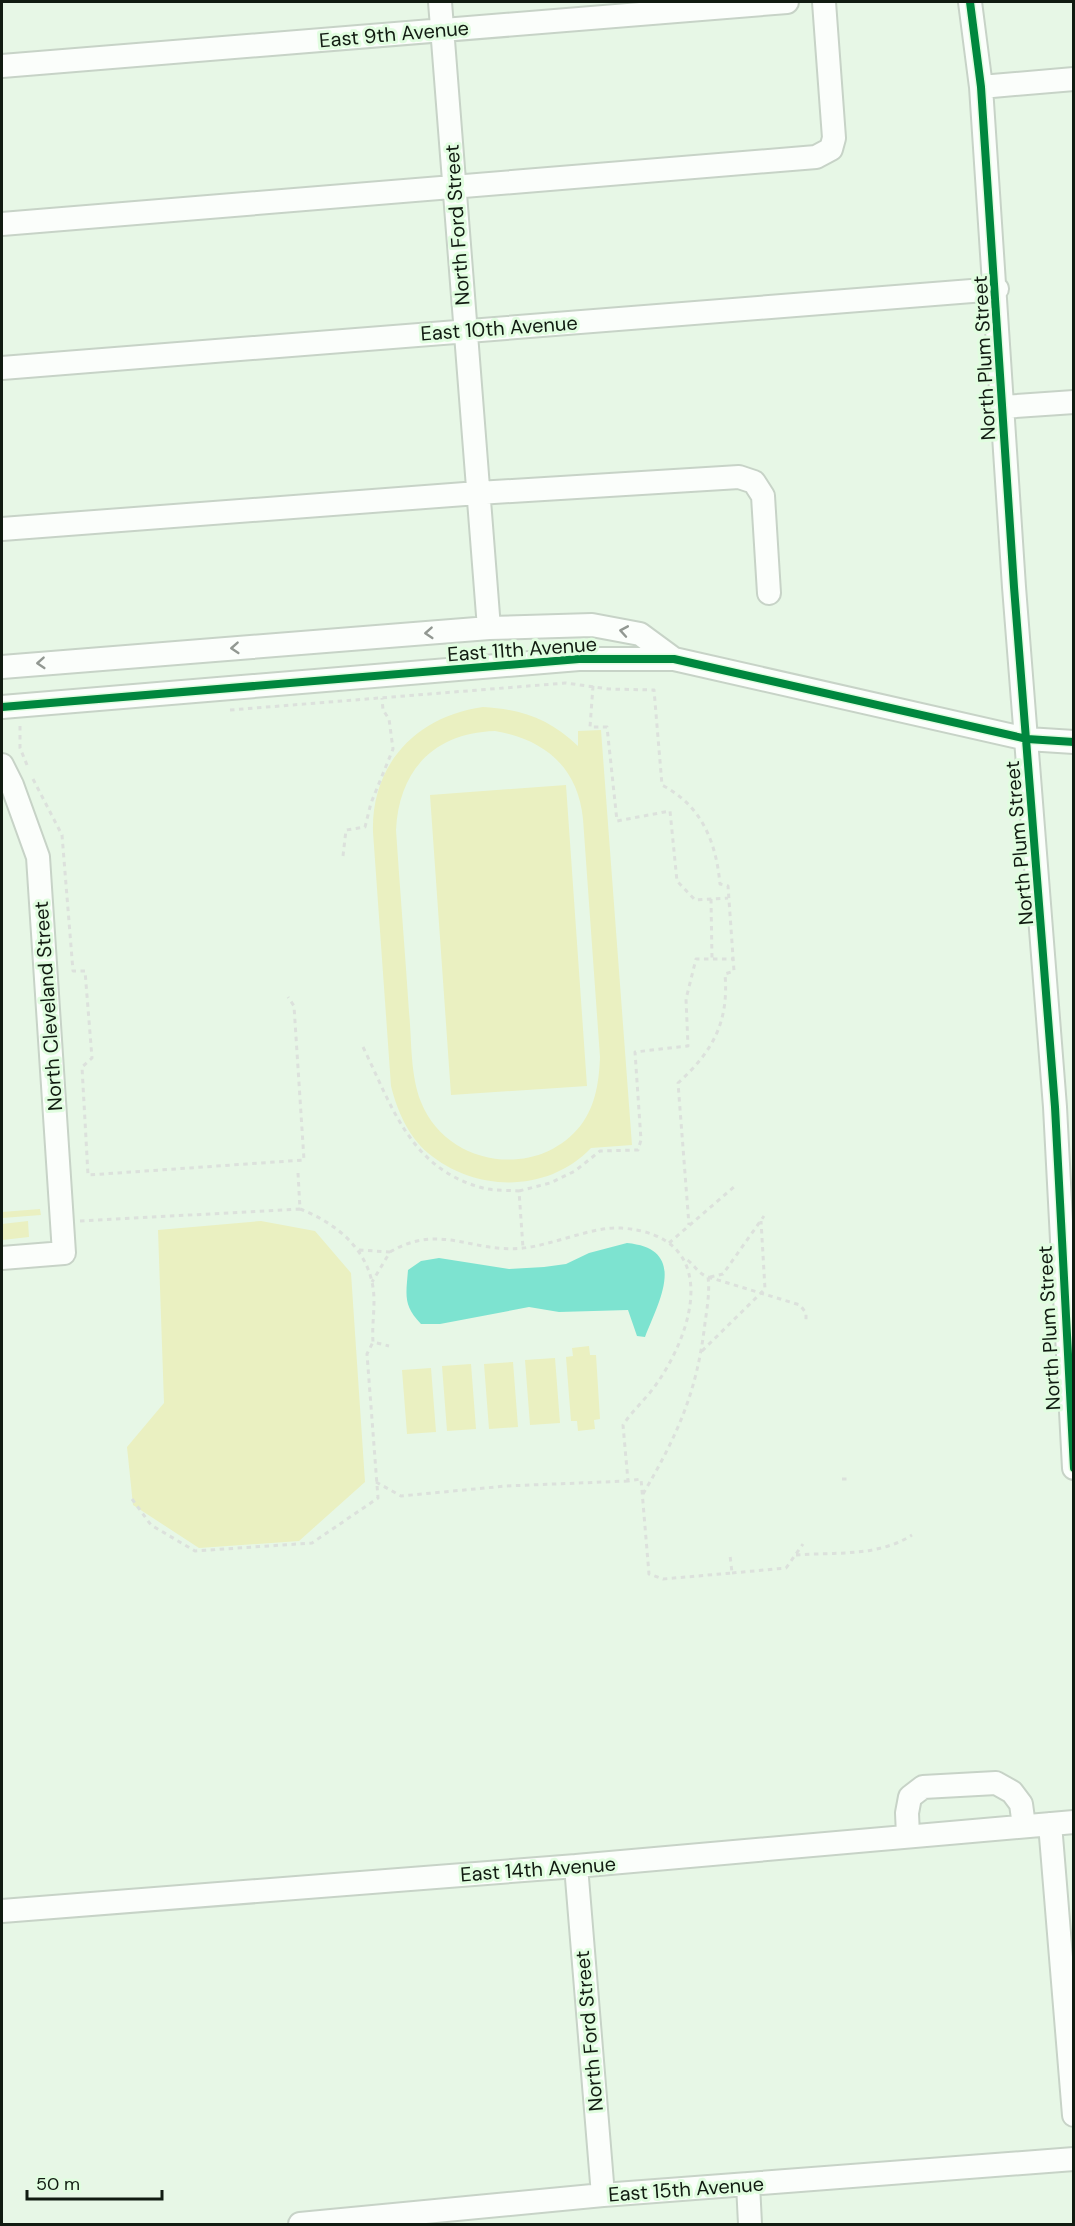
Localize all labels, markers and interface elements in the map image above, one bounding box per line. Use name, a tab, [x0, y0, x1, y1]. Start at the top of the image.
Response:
street label: East 9th Avenue	[318, 15, 470, 53]
street label: North Ford Street	[438, 143, 476, 306]
street label: North Plum Street	[967, 275, 1001, 441]
street label: East 10th Avenue	[420, 310, 578, 346]
one-way arrow	[619, 625, 629, 638]
one-way arrow	[425, 626, 434, 639]
street label: East 11th Avenue	[446, 631, 598, 667]
one-way arrow	[230, 641, 240, 654]
one-way arrow	[36, 657, 45, 670]
street label: North Plum Street	[999, 759, 1039, 926]
street label: North Cleveland Street	[28, 900, 68, 1112]
street label: North Plum Street	[1032, 1245, 1066, 1411]
street label: East 14th Avenue	[459, 1851, 617, 1887]
street label: North Ford Street	[569, 1949, 609, 2113]
scale bar	[27, 2163, 162, 2201]
street label: East 15th Avenue	[607, 2171, 765, 2207]
text: 50 m	[36, 2172, 80, 2196]

